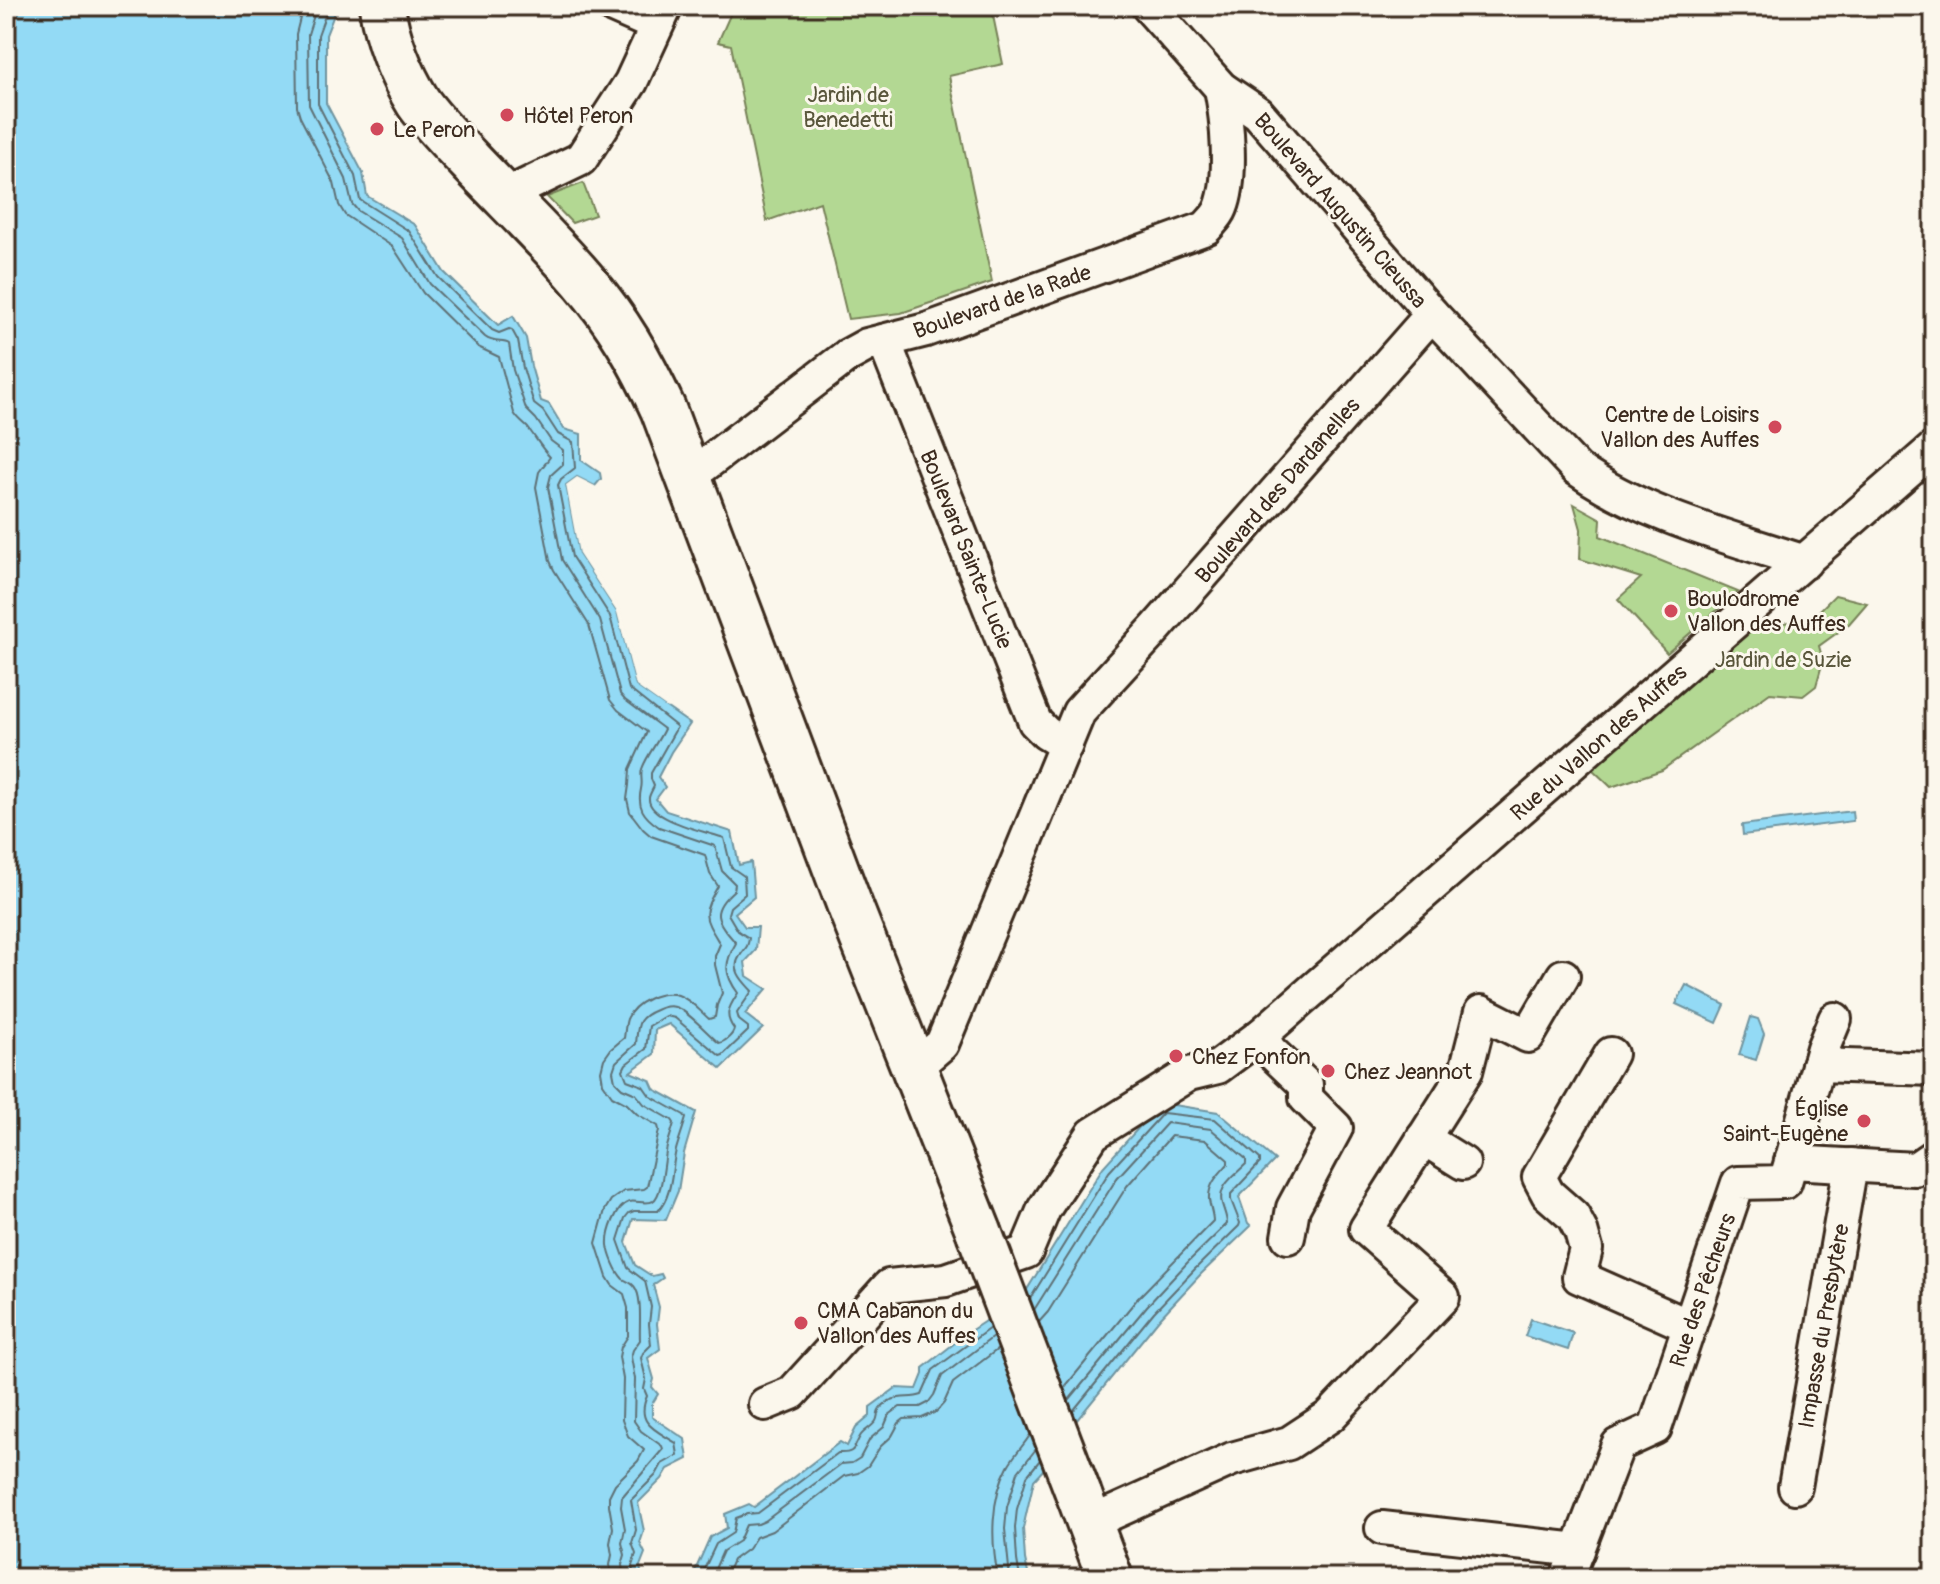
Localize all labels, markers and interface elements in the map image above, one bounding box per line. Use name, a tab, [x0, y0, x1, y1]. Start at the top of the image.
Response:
park label: Jardin de Benedetti	[803, 81, 893, 134]
place label: Hôtel Peron	[523, 102, 633, 130]
marker: Hôtel Peron	[498, 106, 516, 124]
street label: Boulevard Augustin Cieussa	[1248, 107, 1433, 314]
place label: Le Peron	[393, 116, 475, 144]
marker: Le Peron	[368, 120, 386, 138]
street label: Boulevard de la Rade	[910, 258, 1095, 345]
street label: Boulevard des Dardanelles	[1189, 392, 1366, 589]
place label: Centre de Loisirs Vallon des Auffes	[1600, 401, 1759, 454]
marker: Centre de Loisirs Vallon des Auffes	[1766, 418, 1784, 436]
street label: Boulevard Sainte-Lucie	[913, 446, 1019, 653]
place label: Boulodrome Vallon des Auffes	[1687, 585, 1846, 638]
marker: Boulodrome Vallon des Auffes	[1662, 602, 1680, 620]
park label: Jardin de Suzie	[1715, 646, 1851, 674]
street label: Rue du Vallon des Auffes	[1505, 658, 1693, 827]
place label: Chez Fonfon	[1192, 1043, 1311, 1071]
marker: Chez Fonfon	[1167, 1047, 1185, 1065]
place label: Chez Jeannot	[1344, 1058, 1472, 1086]
marker: Chez Jeannot	[1319, 1062, 1337, 1080]
place label: Église Saint-Eugène	[1722, 1095, 1848, 1148]
marker: Église Saint-Eugène	[1855, 1112, 1873, 1130]
street label: Rue des Pêcheurs	[1664, 1210, 1742, 1371]
street label: Impasse du Presbytère	[1792, 1222, 1856, 1431]
place label: CMA Cabanon du Vallon des Auffes	[817, 1297, 976, 1350]
marker: CMA Cabanon du Vallon des Auffes	[792, 1314, 810, 1332]

